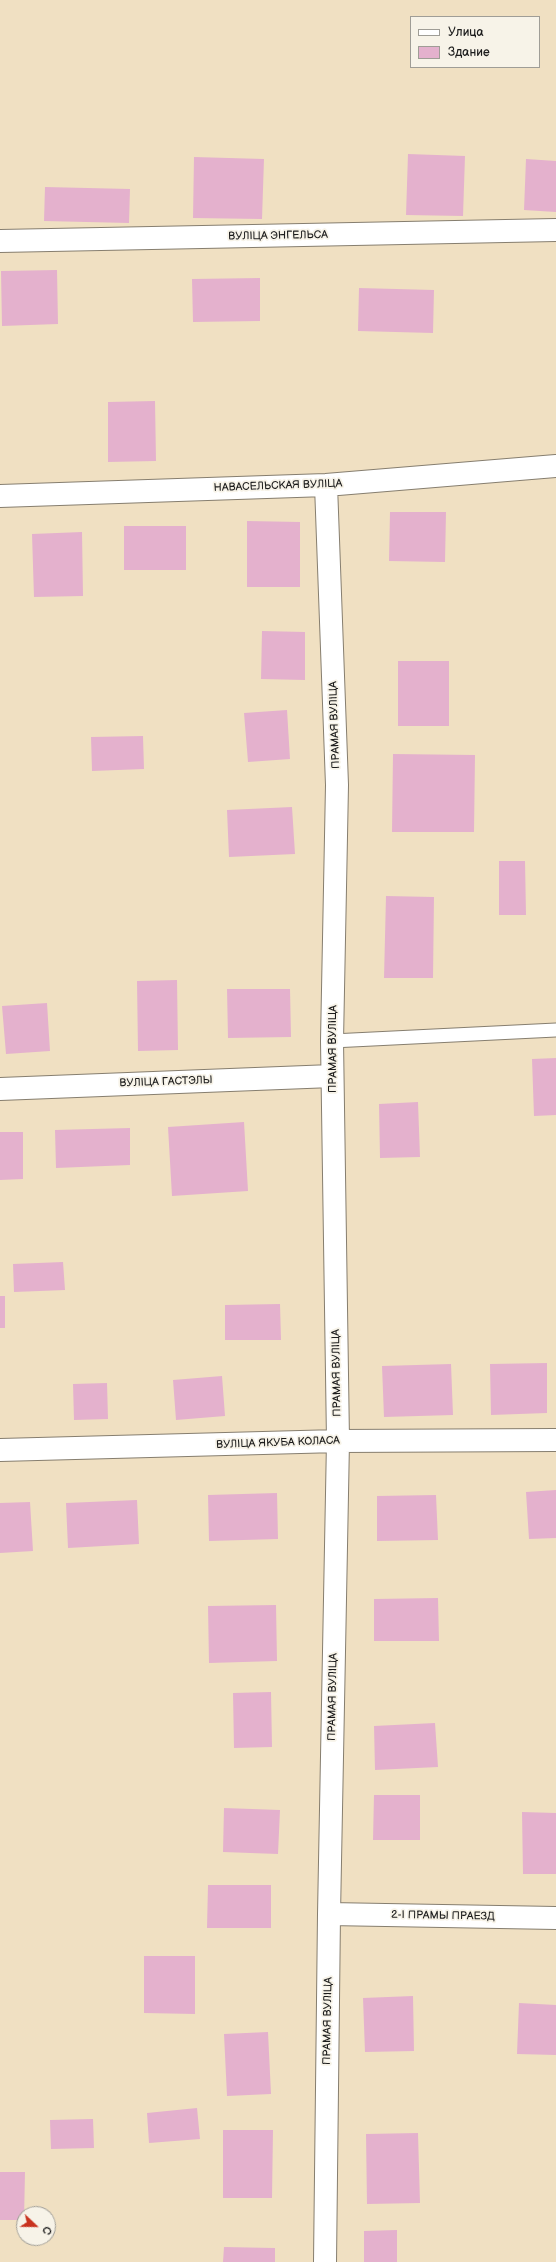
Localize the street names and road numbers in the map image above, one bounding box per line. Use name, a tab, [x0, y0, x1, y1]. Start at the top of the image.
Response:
street label: ВУЛІЦА ЭНГЕЛЬСА	[228, 229, 328, 243]
street label: НАВАСЕЛЬСКАЯ ВУЛІЦА	[214, 477, 342, 495]
street label: ПРАМАЯ ВУЛІЦА	[327, 681, 343, 769]
street label: ПРАМАЯ ВУЛІЦА	[326, 1005, 340, 1093]
street label: ВУЛІЦА ГАСТЭЛЫ	[119, 1074, 213, 1090]
street label: ПРАМАЯ ВУЛІЦА	[330, 1329, 344, 1417]
street label: ВУЛІЦА ЯКУБА КОЛАСА	[216, 1434, 340, 1452]
street label: ПРАМАЯ ВУЛІЦА	[326, 1653, 340, 1741]
street label: 2-І ПРАМЫ ПРАЕЗД	[391, 1908, 495, 1924]
street label: ПРАМАЯ ВУЛІЦА	[321, 1977, 335, 2065]

